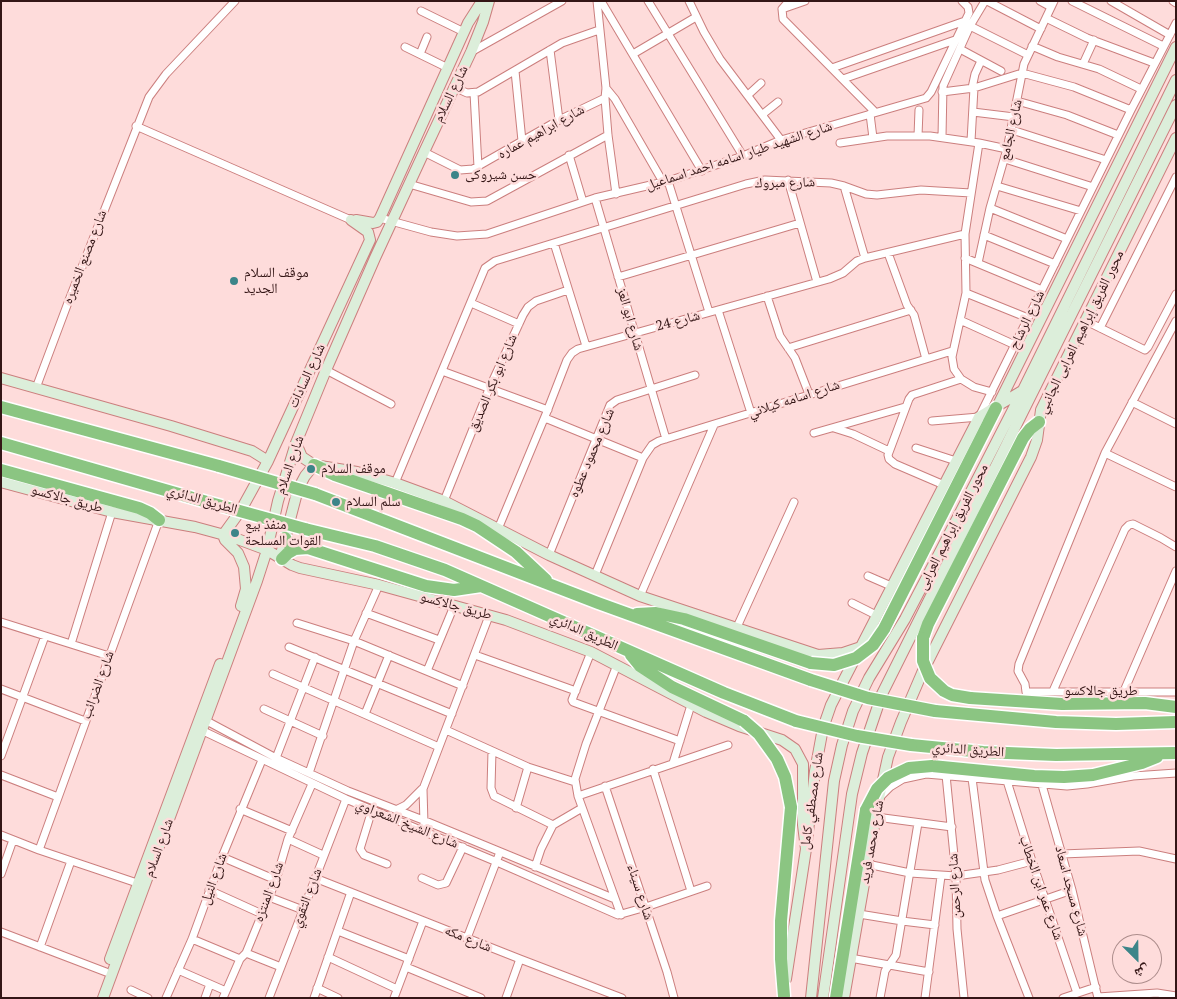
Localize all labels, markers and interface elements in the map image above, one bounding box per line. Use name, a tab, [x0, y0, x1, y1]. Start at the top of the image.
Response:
street label: شارع السلام	[430, 63, 472, 125]
street label: شارع الجامع	[996, 98, 1026, 162]
street label: شارع ابراهيم عماره	[495, 101, 587, 163]
street label: شارع الشهيد طيار اسامه احمد اسماعيل	[644, 118, 834, 194]
place label: حسن شيروكى	[465, 167, 537, 183]
marker: حسن شيروكى	[449, 169, 461, 181]
street label: شارع مبروك	[755, 174, 815, 192]
street label: شارع مصنع الخميره	[59, 208, 111, 306]
street label: محور الفريق إبراهيم العرابى الجانبي	[1034, 248, 1128, 416]
place label: موقف السلام الجديد	[244, 265, 309, 298]
marker: موقف السلام الجديد	[228, 275, 240, 287]
street label: شارع ابو العز	[613, 285, 647, 353]
street label: شارع الرشاح	[1006, 288, 1048, 352]
street label: شارع 24	[654, 307, 702, 335]
street label: شارع ابو بكر الصديق	[465, 332, 521, 434]
street label: شارع السادات	[285, 341, 329, 411]
street label: شارع اسامه كيلاني	[746, 376, 842, 422]
street label: شارع محمود عطوه	[566, 406, 618, 500]
street label: شارع السلام	[272, 433, 308, 497]
place label: موقف السلام	[321, 461, 386, 477]
street label: محور الفريق إبراهيم العرابى	[914, 461, 992, 593]
marker: موقف السلام	[305, 463, 317, 475]
street label: طريق جالاكسو	[29, 481, 105, 517]
street label: الطريق الدائري	[165, 482, 239, 518]
place label: سلم السلام	[346, 494, 400, 510]
marker: سلم السلام	[330, 496, 342, 508]
place label: منفذ بيع القوات المسلحة	[245, 517, 321, 550]
marker: منفذ بيع القوات المسلحة	[229, 527, 241, 539]
street label: طريق جالاكسو	[418, 588, 494, 624]
street label: الطريق الدائري	[548, 610, 620, 654]
street label: شارع الضرائب	[78, 649, 118, 721]
street label: طريق جالاكسو	[1064, 683, 1138, 699]
street label: الطريق الدائري	[931, 739, 1005, 761]
street label: شارع مصطفي كامل	[797, 751, 827, 851]
street label: شارع الشيخ الشعراوي	[353, 796, 461, 852]
street label: شارع محمد فريد	[856, 799, 888, 885]
street label: شارع السلام	[141, 816, 177, 880]
street label: شارع عمر ابن الخطاب	[1015, 834, 1067, 942]
street label: شارع مسجد اسعاد	[1051, 844, 1091, 938]
street label: شارع النيل	[197, 851, 231, 907]
street label: شارع الرحمن	[945, 853, 965, 919]
street label: شارع المنتزه	[250, 860, 288, 924]
street label: شارع سيناء	[623, 862, 657, 922]
street label: شارع التقوي	[288, 866, 326, 930]
street label: شارع مكه	[442, 922, 494, 956]
north arrow	[1112, 934, 1162, 984]
text: ش	[1132, 961, 1153, 984]

